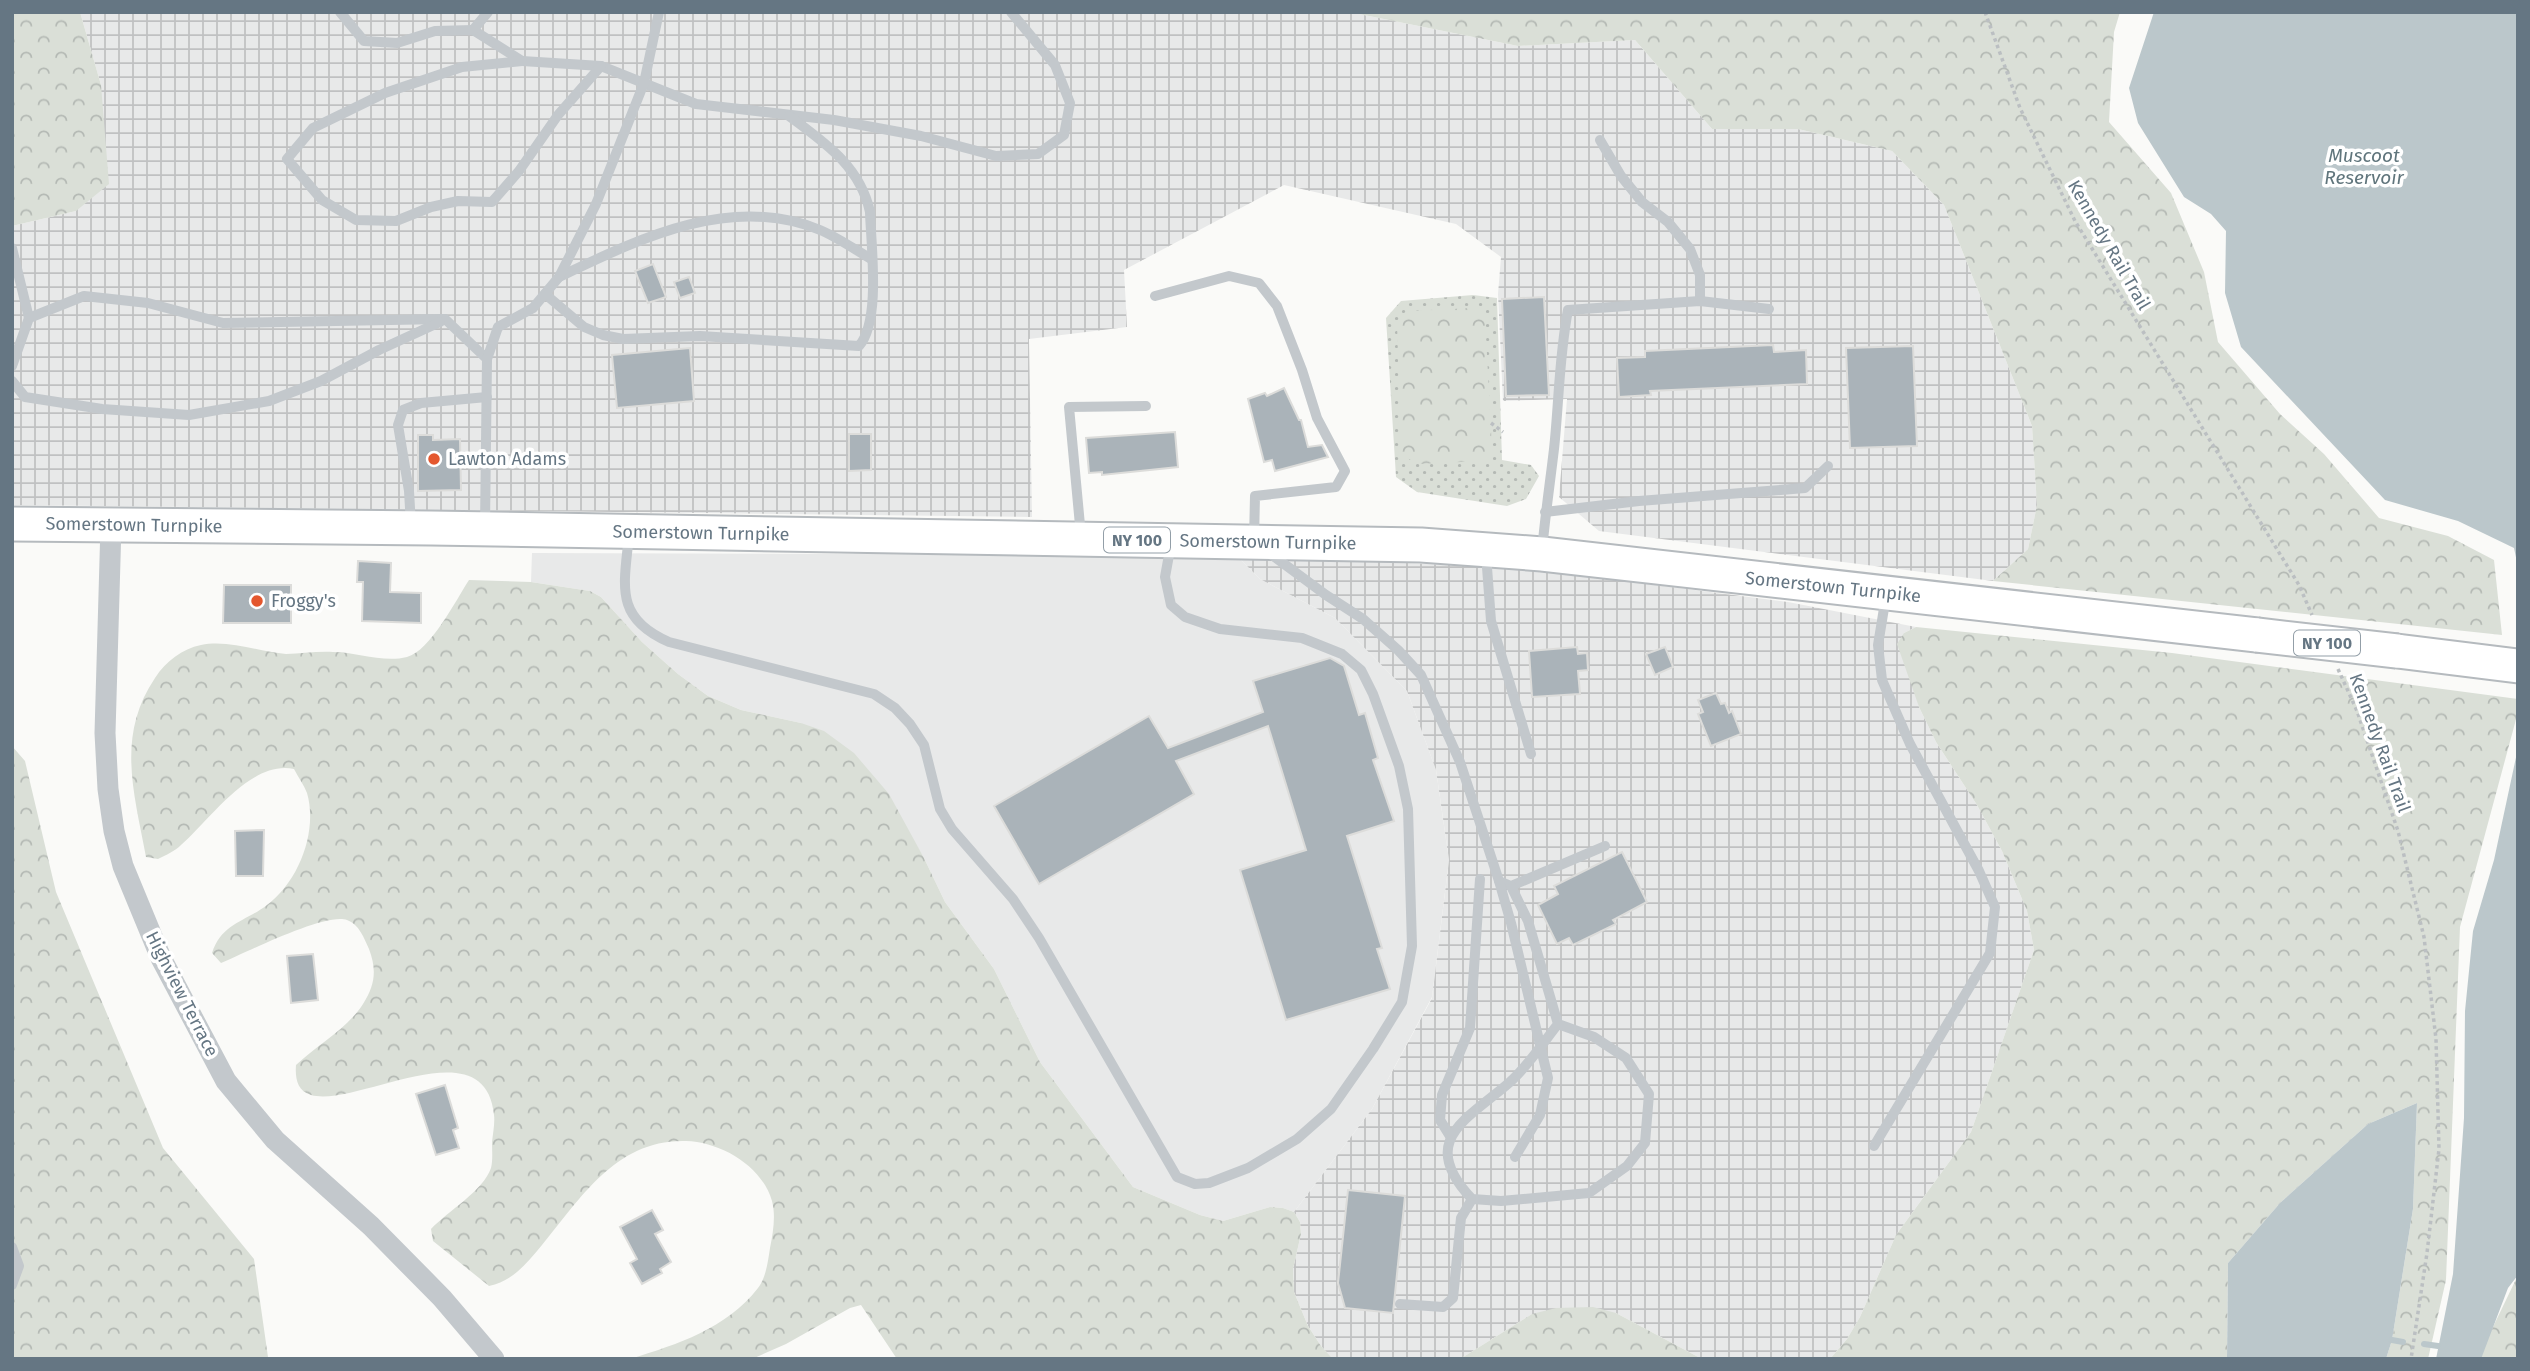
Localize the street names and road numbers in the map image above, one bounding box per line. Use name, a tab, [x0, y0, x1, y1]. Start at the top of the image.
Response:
street label: Kennedy Rail Trail	[2063, 176, 2155, 314]
street label: Somerstown Turnpike	[45, 512, 223, 538]
street label: Somerstown Turnpike	[612, 520, 790, 546]
road number: NY 100	[1104, 527, 1170, 552]
street label: Somerstown Turnpike	[1179, 529, 1357, 555]
street label: Somerstown Turnpike	[1744, 567, 1922, 607]
road number: NY 100	[2294, 630, 2360, 656]
street label: Kennedy Rail Trail	[2345, 670, 2415, 816]
street label: Highview Terrace	[141, 928, 223, 1060]

